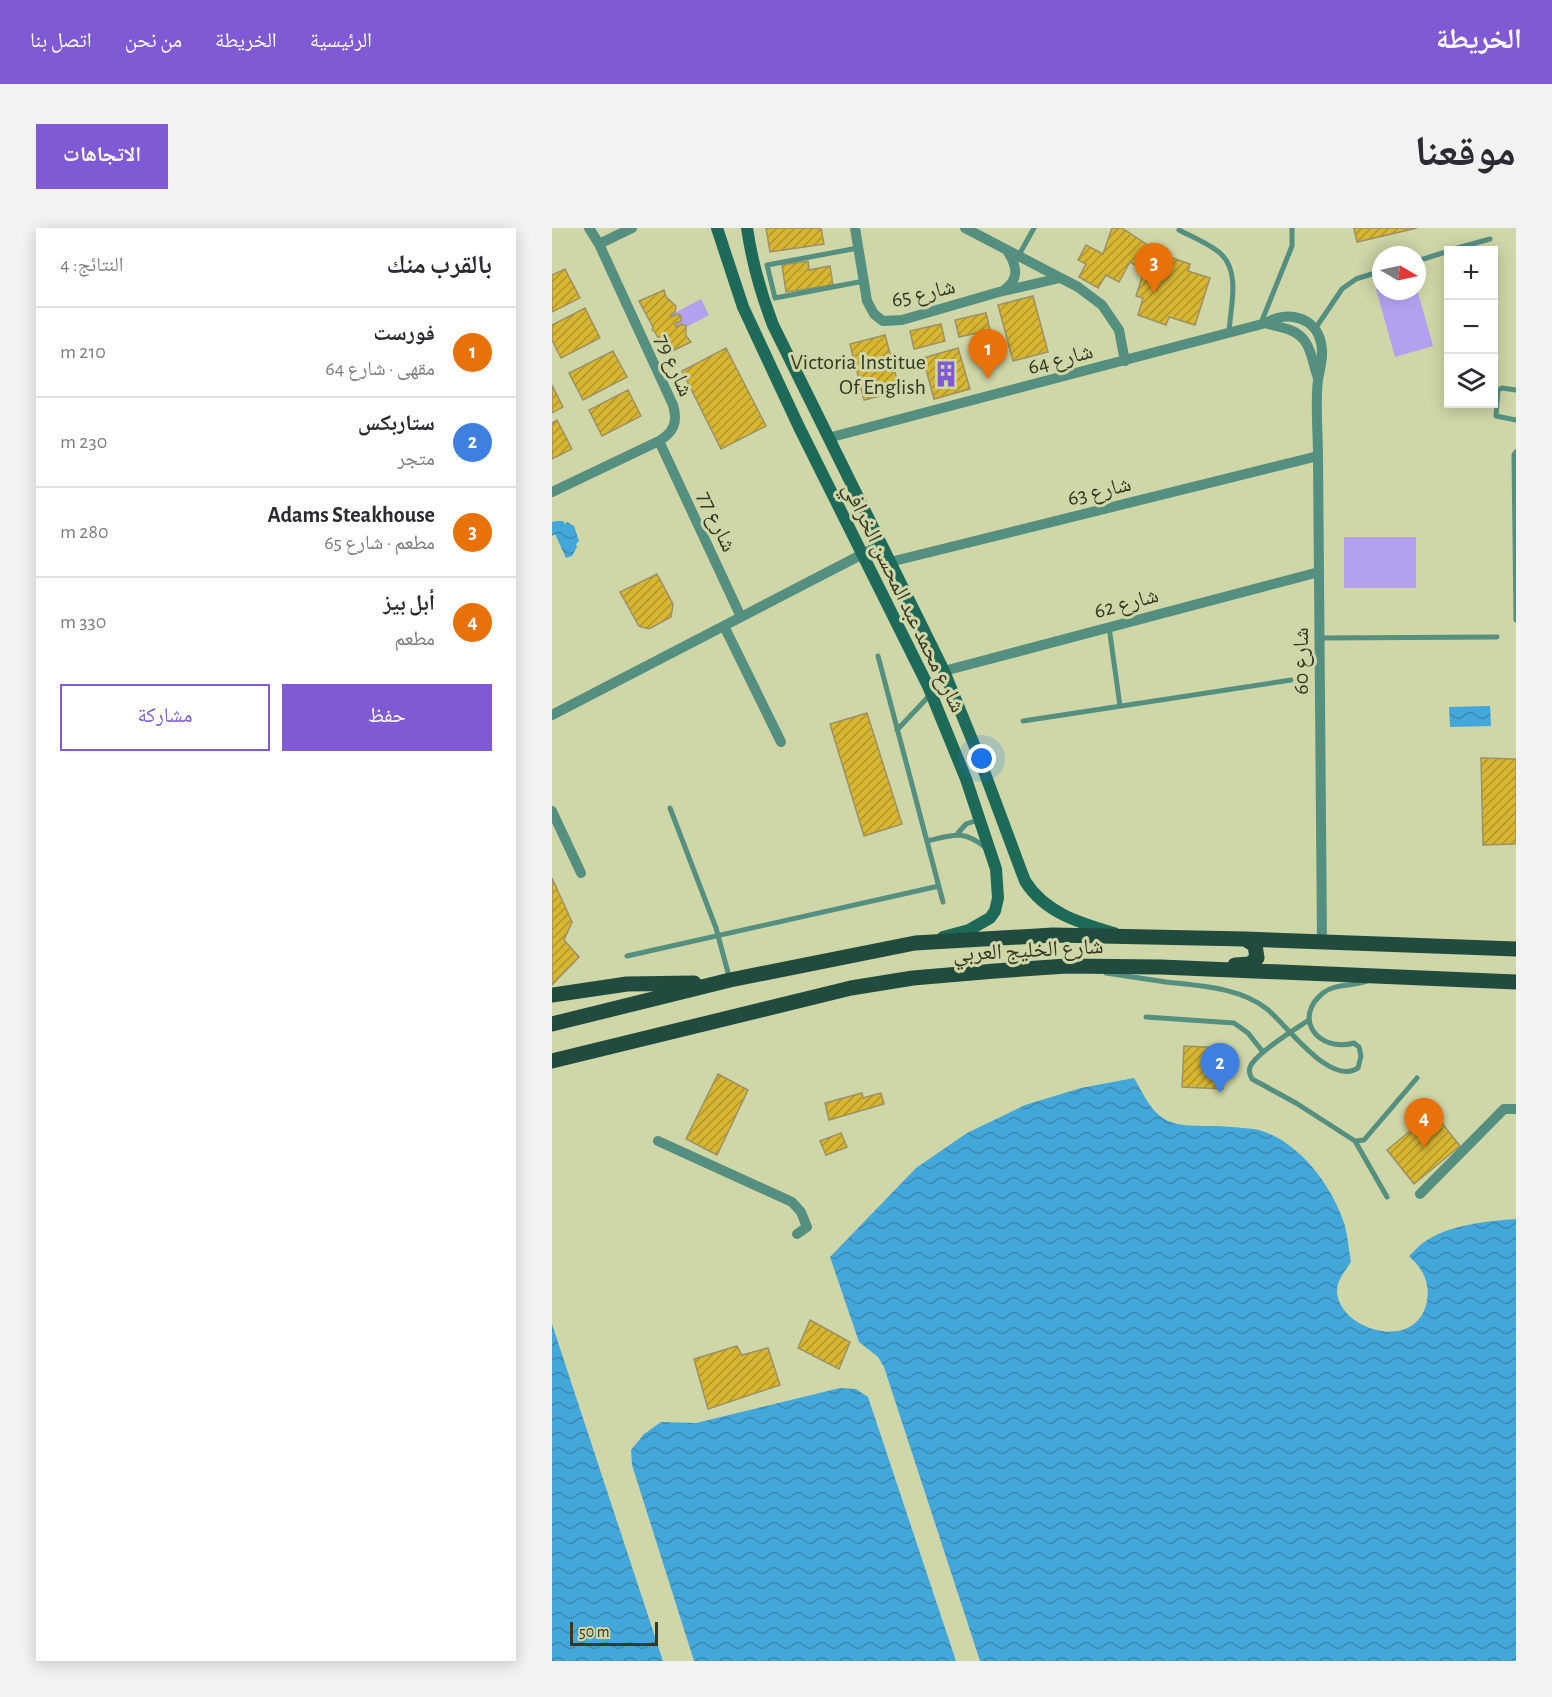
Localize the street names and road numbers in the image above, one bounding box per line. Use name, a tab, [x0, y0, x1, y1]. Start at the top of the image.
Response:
street label: شارع 65	[889, 275, 958, 313]
street label: شارع 79	[649, 331, 697, 400]
street label: شارع 64	[1025, 340, 1096, 380]
street label: شارع 63	[1065, 472, 1134, 511]
street label: شارع محمد عبد المحسن الخرافي	[834, 479, 969, 718]
street label: شارع 77	[692, 488, 741, 556]
street label: شارع 62	[1092, 584, 1161, 624]
street label: شارع 60	[1290, 627, 1314, 695]
street label: شارع الخليج العربي	[952, 935, 1104, 971]

